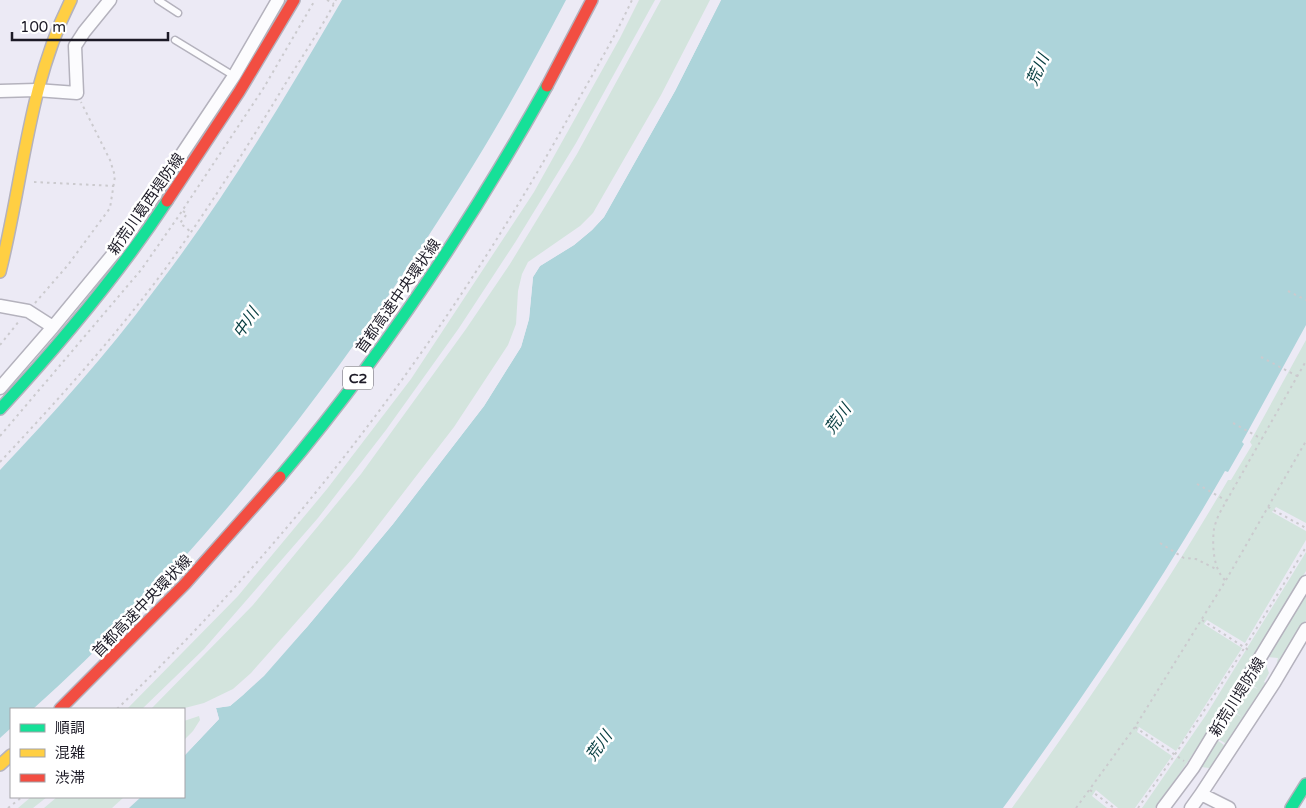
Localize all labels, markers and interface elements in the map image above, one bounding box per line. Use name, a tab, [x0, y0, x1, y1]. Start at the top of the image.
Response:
scale bar	[12, 10, 169, 42]
text: 100 m	[20, 18, 66, 36]
water label: 荒川	[1022, 49, 1054, 89]
street label: 新荒川葛西堤防線	[104, 150, 188, 258]
street label: 首都高速中央環状線	[352, 236, 444, 356]
water label: 中川	[229, 303, 265, 342]
road number: C2	[343, 366, 373, 389]
water label: 荒川	[821, 399, 857, 438]
street label: 首都高速中央環状線	[89, 551, 195, 661]
street label: 新荒川堤防線	[1206, 654, 1268, 740]
legend	[10, 708, 185, 798]
text: 順調	[55, 719, 85, 737]
water label: 荒川	[582, 726, 618, 765]
text: 混雑	[55, 744, 85, 762]
text: 渋滞	[55, 769, 85, 787]

